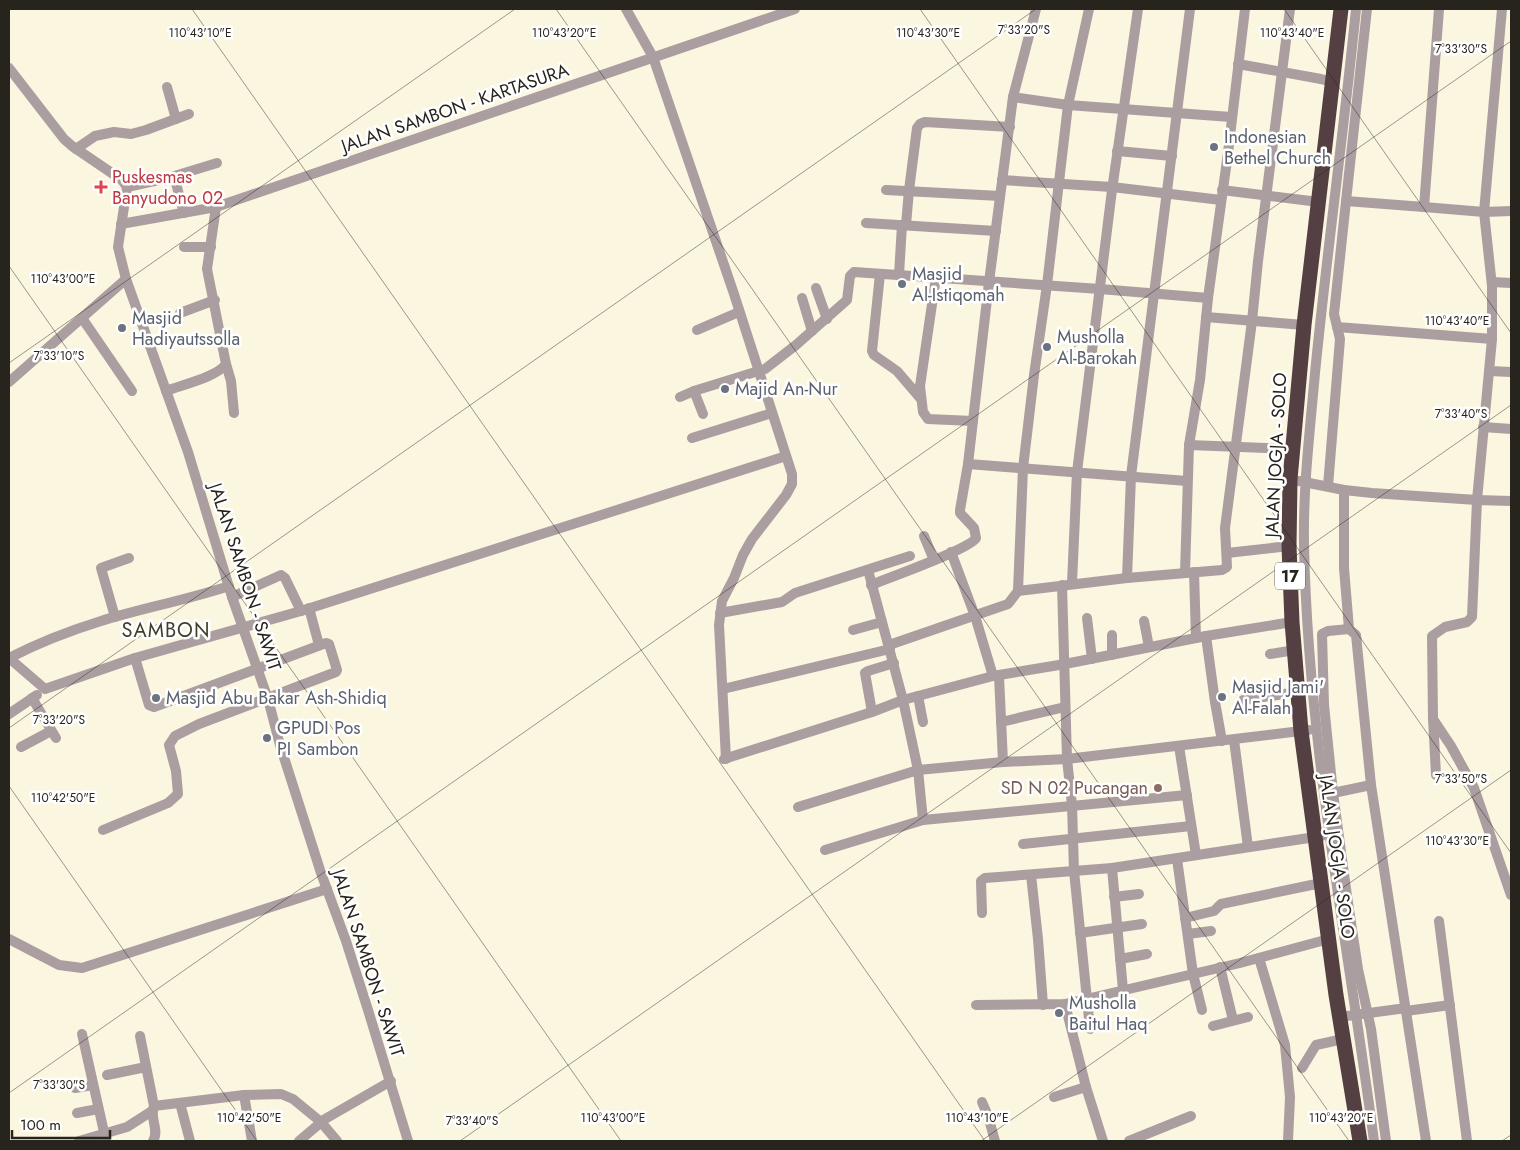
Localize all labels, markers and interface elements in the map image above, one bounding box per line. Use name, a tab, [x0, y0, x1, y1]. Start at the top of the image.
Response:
text: 7°33'20"S	[998, 21, 1051, 39]
text: 110°43'10"E	[168, 24, 232, 42]
text: 110°43'20"E	[532, 24, 596, 42]
text: 110°43'30"E	[896, 24, 960, 42]
text: 110°43'40"E	[1260, 24, 1324, 42]
text: 7°33'30"S	[1435, 40, 1487, 58]
street label: JALAN SAMBON - KARTASURA	[336, 57, 572, 160]
place label: Indonesian Bethel Church	[1224, 124, 1331, 171]
marker: Indonesian Bethel Church	[1208, 141, 1220, 153]
place label: Puskesmas Banyudono 02	[112, 164, 223, 211]
marker: Puskesmas Banyudono 02	[94, 180, 108, 194]
place label: Masjid Al-Istiqomah	[912, 261, 1005, 308]
text: 110°43'00"E	[31, 270, 95, 288]
marker: Masjid Al-Istiqomah	[896, 278, 908, 290]
place label: Masjid Hadiyautssolla	[132, 305, 240, 352]
text: 110°43'40"E	[1425, 312, 1489, 330]
marker: Masjid Hadiyautssolla	[116, 322, 128, 334]
place label: Musholla Al-Barokah	[1057, 324, 1137, 371]
marker: Musholla Al-Barokah	[1041, 341, 1053, 353]
text: 7°33'10"S	[34, 347, 85, 365]
street label: JALAN JOGJA - SOLO	[1259, 372, 1293, 540]
place label: Majid An-Nur	[735, 376, 839, 402]
marker: Majid An-Nur	[719, 383, 731, 395]
text: 7°33'40"S	[1435, 405, 1488, 423]
street label: JALAN SAMBON - SAWIT	[202, 478, 288, 675]
road number: 17	[1275, 562, 1305, 590]
district label: SAMBON	[122, 616, 210, 645]
place label: Masjid Jami' Al-Falah	[1232, 674, 1324, 721]
place label: Masjid Abu Bakar Ash-Shidiq	[166, 685, 387, 711]
marker: Masjid Jami' Al-Falah	[1216, 691, 1228, 703]
marker: Masjid Abu Bakar Ash-Shidiq	[150, 692, 162, 704]
text: 7°33'20"S	[33, 711, 86, 729]
place label: GPUDI Pos PI Sambon	[277, 715, 361, 762]
marker: GPUDI Pos PI Sambon	[261, 732, 273, 744]
text: 7°33'50"S	[1435, 770, 1488, 788]
street label: JALAN JOGJA - SOLO	[1312, 771, 1361, 941]
place label: SD N 02 Pucangan	[1001, 775, 1148, 801]
marker: SD N 02 Pucangan	[1152, 782, 1164, 794]
text: 110°42'50"E	[31, 789, 95, 807]
text: 110°43'30"E	[1425, 832, 1489, 850]
street label: JALAN SAMBON - SAWIT	[325, 864, 411, 1061]
place label: Musholla Baitul Haq	[1069, 990, 1147, 1037]
marker: Musholla Baitul Haq	[1053, 1007, 1065, 1019]
text: 7°33'30"S	[33, 1076, 85, 1094]
scale bar	[12, 1108, 110, 1140]
text: 110°42'50"E	[217, 1109, 281, 1127]
text: 110°43'00"E	[581, 1109, 645, 1127]
text: 110°43'10"E	[945, 1109, 1009, 1127]
text: 110°43'20"E	[1309, 1109, 1373, 1127]
text: 7°33'40"S	[446, 1112, 499, 1130]
text: 100 m	[20, 1114, 61, 1136]

